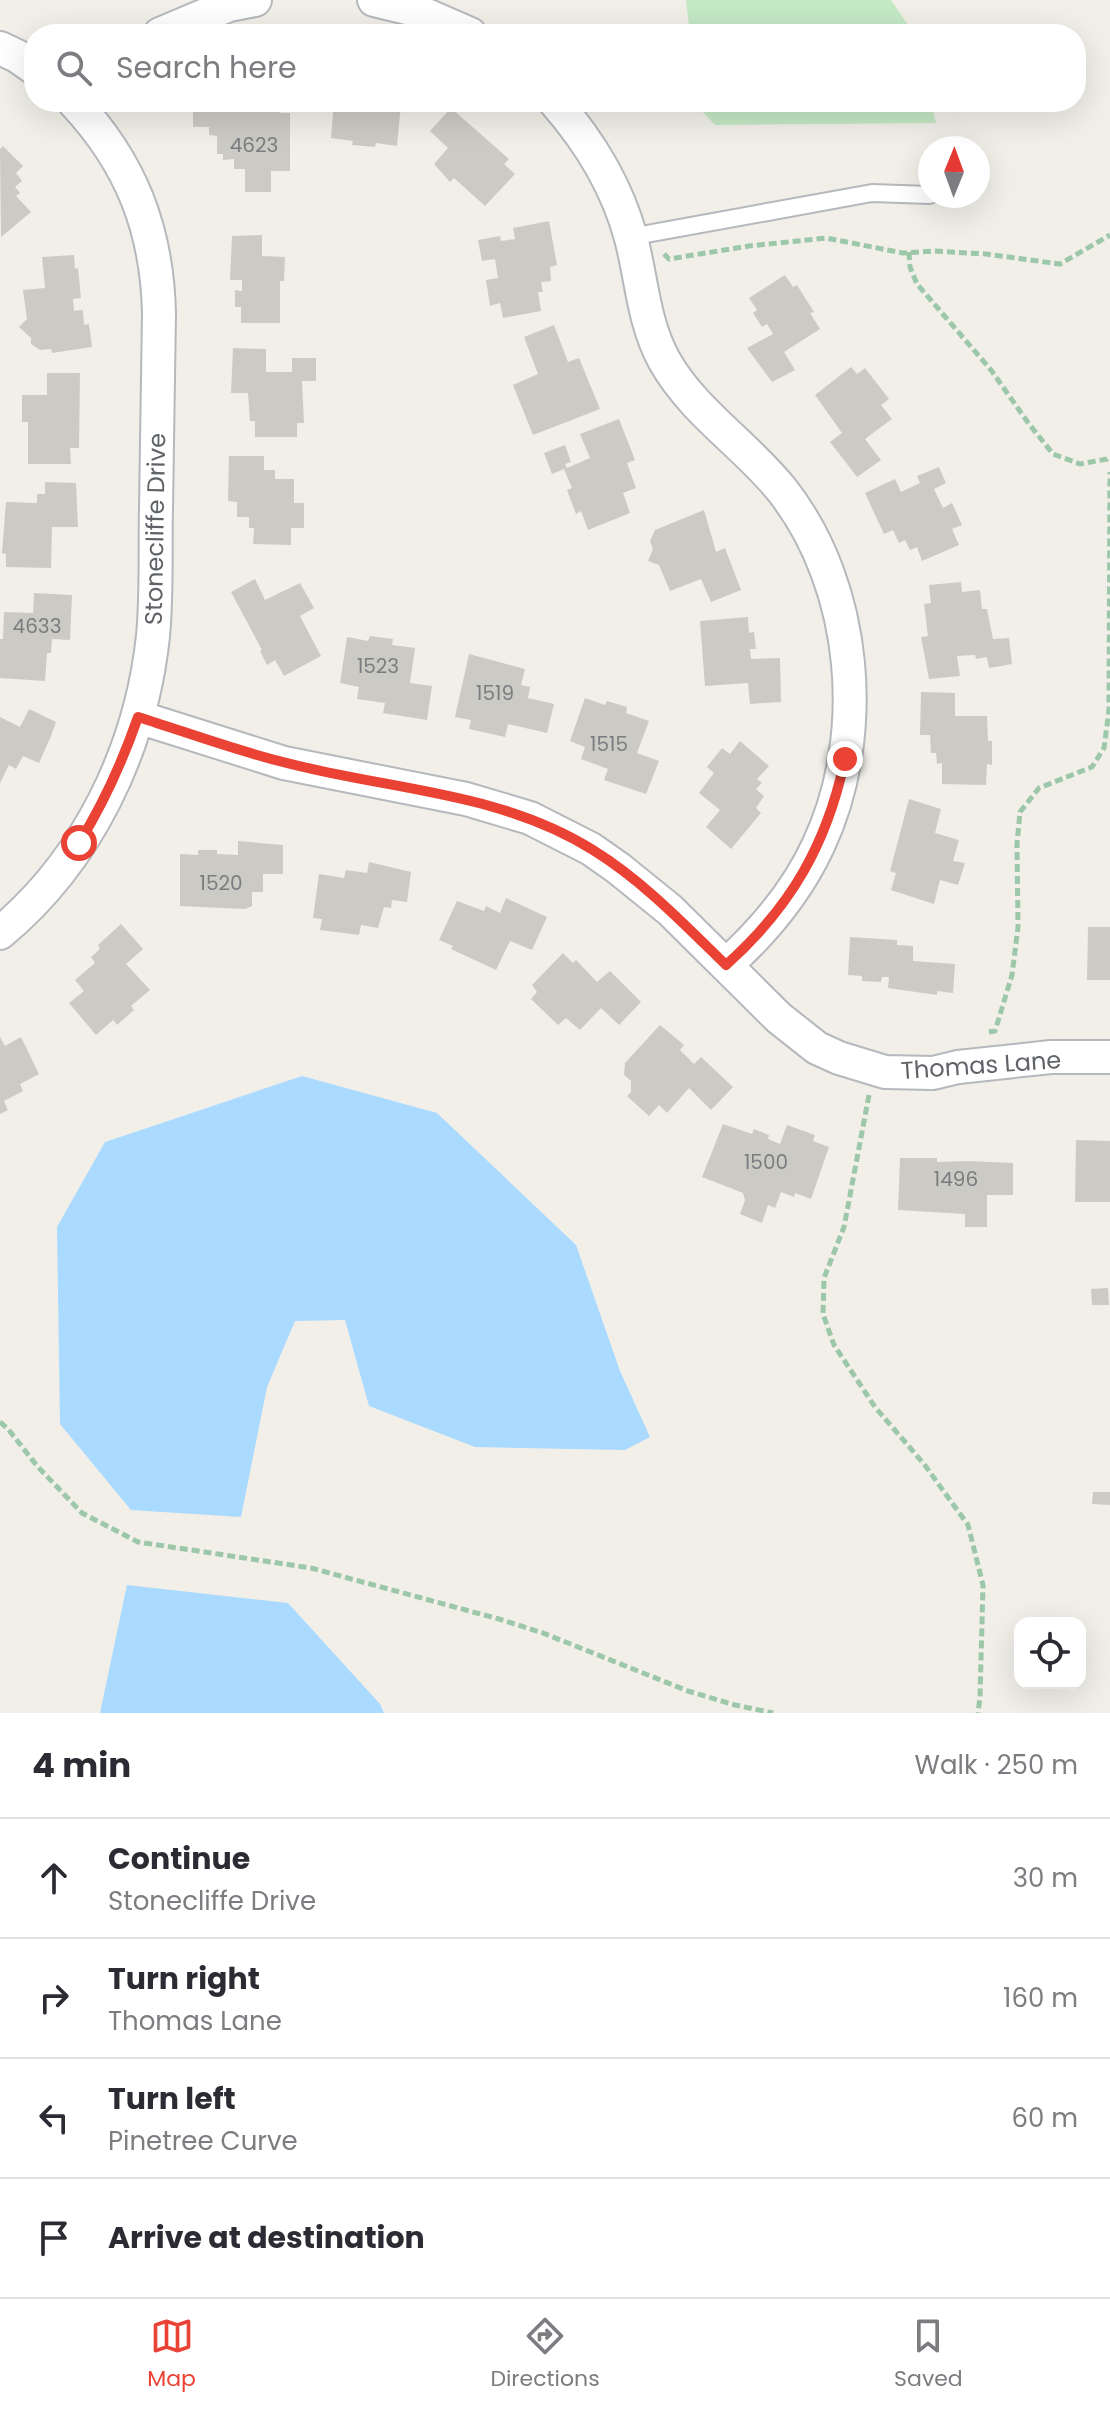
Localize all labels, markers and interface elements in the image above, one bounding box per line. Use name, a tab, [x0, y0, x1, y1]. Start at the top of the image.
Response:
search box	[24, 24, 1086, 112]
icon: search	[52, 46, 96, 90]
text: Search here	[116, 46, 297, 89]
house number: 4623	[230, 131, 278, 159]
north arrow	[918, 136, 990, 208]
street label: Stonecliffe Drive	[137, 433, 173, 625]
house number: 4633	[13, 612, 61, 640]
house number: 1523	[357, 652, 399, 680]
house number: 1519	[476, 679, 514, 707]
house number: 1515	[590, 730, 628, 758]
route end	[827, 741, 863, 777]
route start	[61, 825, 97, 861]
house number: 1520	[199, 869, 243, 897]
street label: Thomas Lane	[900, 1043, 1062, 1087]
house number: 1500	[744, 1148, 788, 1176]
house number: 1496	[934, 1165, 978, 1193]
map controls	[1014, 1617, 1086, 1689]
button: locate	[1014, 1617, 1086, 1689]
text: 4 min	[32, 1741, 131, 1789]
text: Walk · 250 m	[915, 1747, 1078, 1783]
text: Continue	[108, 1837, 250, 1880]
icon: ahead	[32, 1856, 76, 1900]
text: 30 m	[1013, 1860, 1078, 1896]
text: Stonecliffe Drive	[108, 1883, 316, 1919]
text: Turn right	[108, 1957, 260, 2000]
icon: right	[32, 1976, 76, 2020]
text: 160 m	[1003, 1980, 1078, 2016]
text: Thomas Lane	[108, 2003, 282, 2039]
text: Turn left	[108, 2077, 236, 2120]
icon: left	[32, 2096, 76, 2140]
text: 60 m	[1011, 2100, 1078, 2136]
text: Pinetree Curve	[108, 2123, 298, 2159]
icon: arrive	[32, 2216, 76, 2260]
text: Arrive at destination	[108, 2216, 425, 2259]
tab: Map	[147, 2314, 196, 2395]
tab: Directions	[490, 2314, 600, 2395]
tab: Saved	[894, 2314, 963, 2395]

